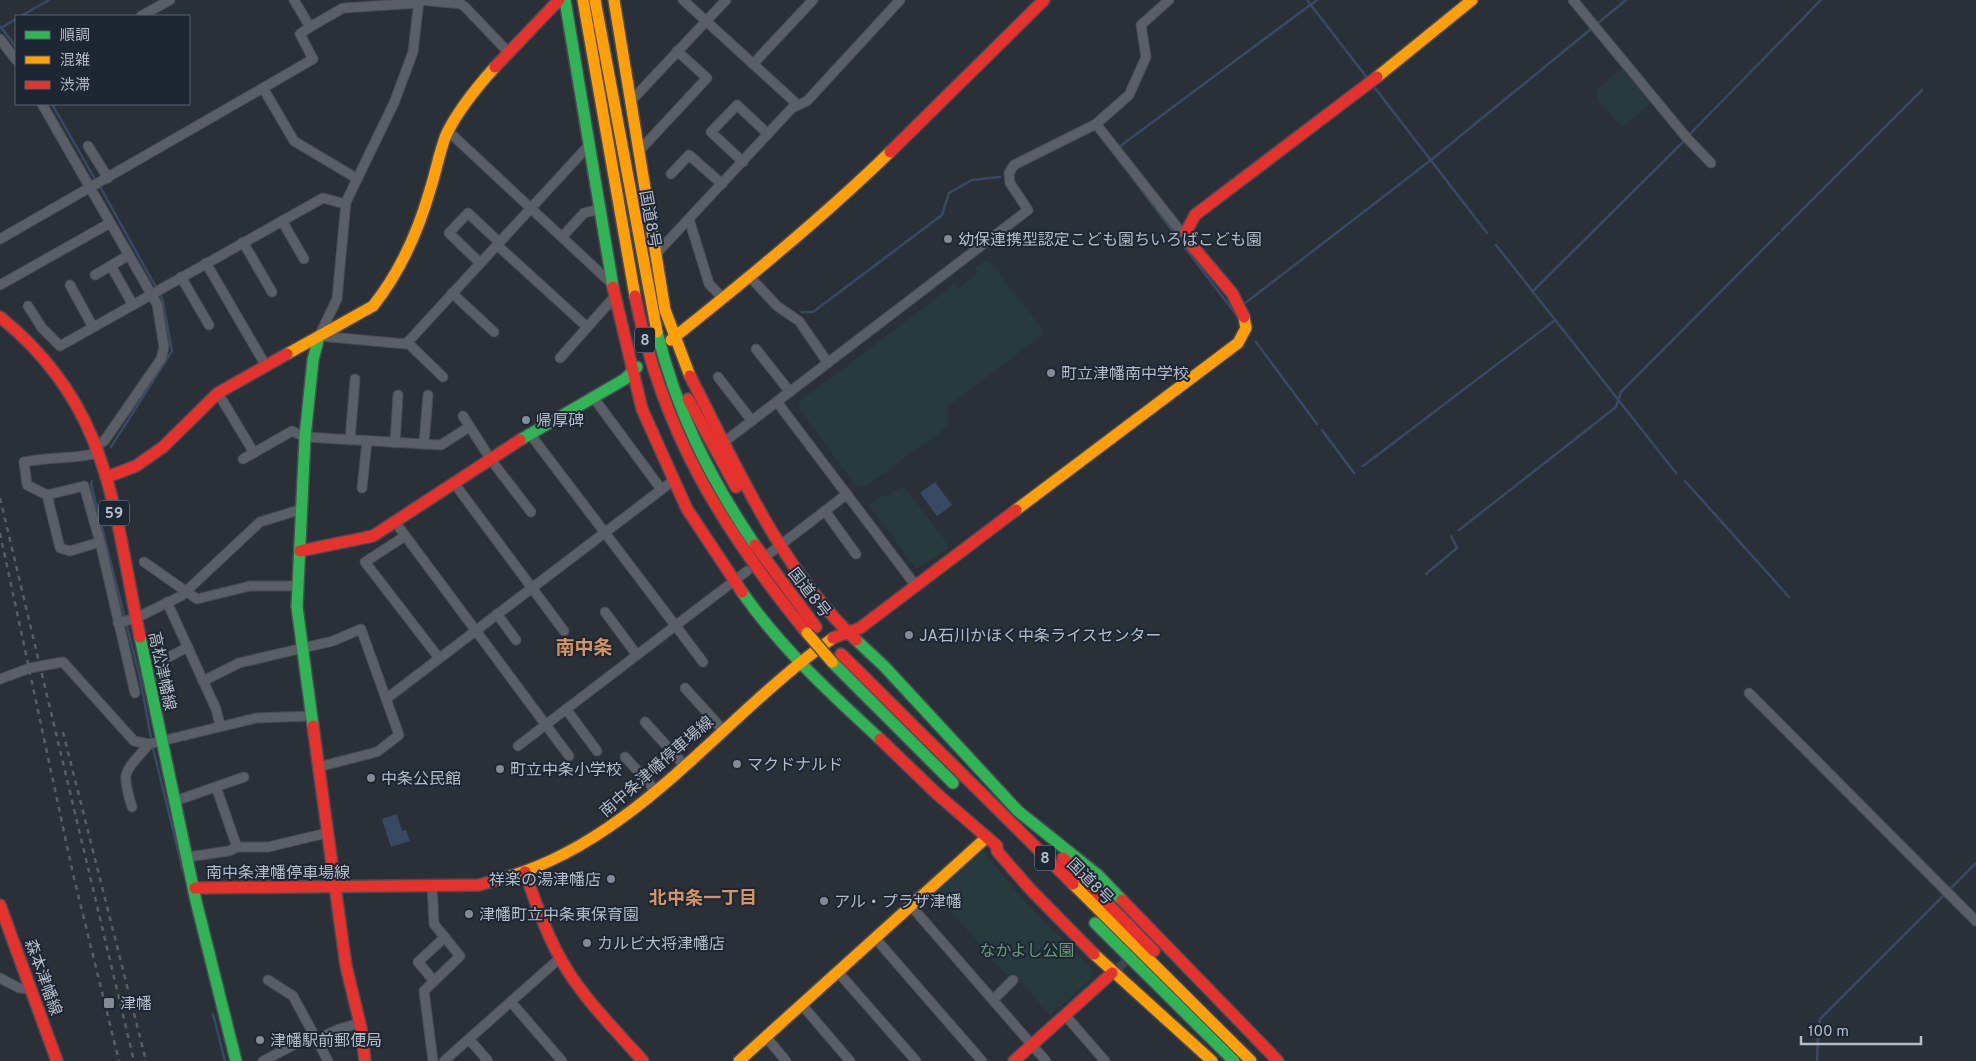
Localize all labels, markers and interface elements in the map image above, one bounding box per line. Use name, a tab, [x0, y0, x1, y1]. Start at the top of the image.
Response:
legend	[15, 15, 190, 105]
text: 順調	[60, 27, 90, 46]
text: 混雑	[60, 52, 90, 71]
text: 渋滞	[60, 77, 90, 96]
street label: 国道8号	[634, 189, 664, 250]
place label: 幼保連携型認定こども園ちいろばこども園	[958, 231, 1262, 251]
marker: 幼保連携型認定こども園ちいろばこども園	[942, 233, 954, 245]
road number: 8	[635, 328, 655, 352]
place label: 町立津幡南中学校	[1061, 365, 1189, 385]
marker: 町立津幡南中学校	[1045, 367, 1057, 379]
place label: 帰厚碑	[536, 412, 584, 432]
marker: 帰厚碑	[520, 414, 532, 426]
road number: 59	[99, 500, 129, 526]
street label: 国道8号	[783, 564, 834, 622]
place label: JA石川かほく中条ライスセンター	[919, 627, 1162, 647]
marker: JA石川かほく中条ライスセンター	[903, 629, 915, 641]
street label: 高松津幡線	[143, 630, 179, 713]
district label: 南中条	[555, 637, 613, 661]
street label: 南中条津幡停車場線	[596, 713, 718, 822]
place label: マクドナルド	[747, 756, 843, 776]
marker: マクドナルド	[731, 758, 743, 770]
place label: 町立中条小学校	[510, 761, 622, 781]
marker: 町立中条小学校	[494, 763, 506, 775]
place label: 中条公民館	[381, 770, 461, 790]
marker: 中条公民館	[365, 772, 377, 784]
road number: 8	[1035, 846, 1055, 870]
street label: 国道8号	[1062, 855, 1117, 910]
street label: 南中条津幡停車場線	[206, 864, 350, 884]
place label: 祥楽の湯津幡店	[489, 871, 601, 891]
marker: 祥楽の湯津幡店	[605, 873, 617, 885]
district label: 北中条一丁目	[649, 888, 757, 911]
place label: アル・プラザ津幡	[834, 893, 962, 913]
marker: アル・プラザ津幡	[818, 895, 830, 907]
place label: 津幡町立中条東保育園	[479, 906, 639, 926]
marker: 津幡町立中条東保育園	[463, 908, 475, 920]
place label: カルビ大将津幡店	[597, 935, 725, 955]
street label: 森本津幡線	[19, 937, 65, 1019]
marker: カルビ大将津幡店	[581, 937, 593, 949]
park label: なかよし公園	[979, 942, 1075, 962]
place label: 津幡	[120, 995, 152, 1015]
marker: 津幡	[102, 996, 116, 1010]
scale bar	[1801, 1014, 1921, 1046]
text: 100 m	[1808, 1023, 1849, 1042]
place label: 津幡駅前郵便局	[270, 1032, 382, 1052]
marker: 津幡駅前郵便局	[254, 1034, 266, 1046]

